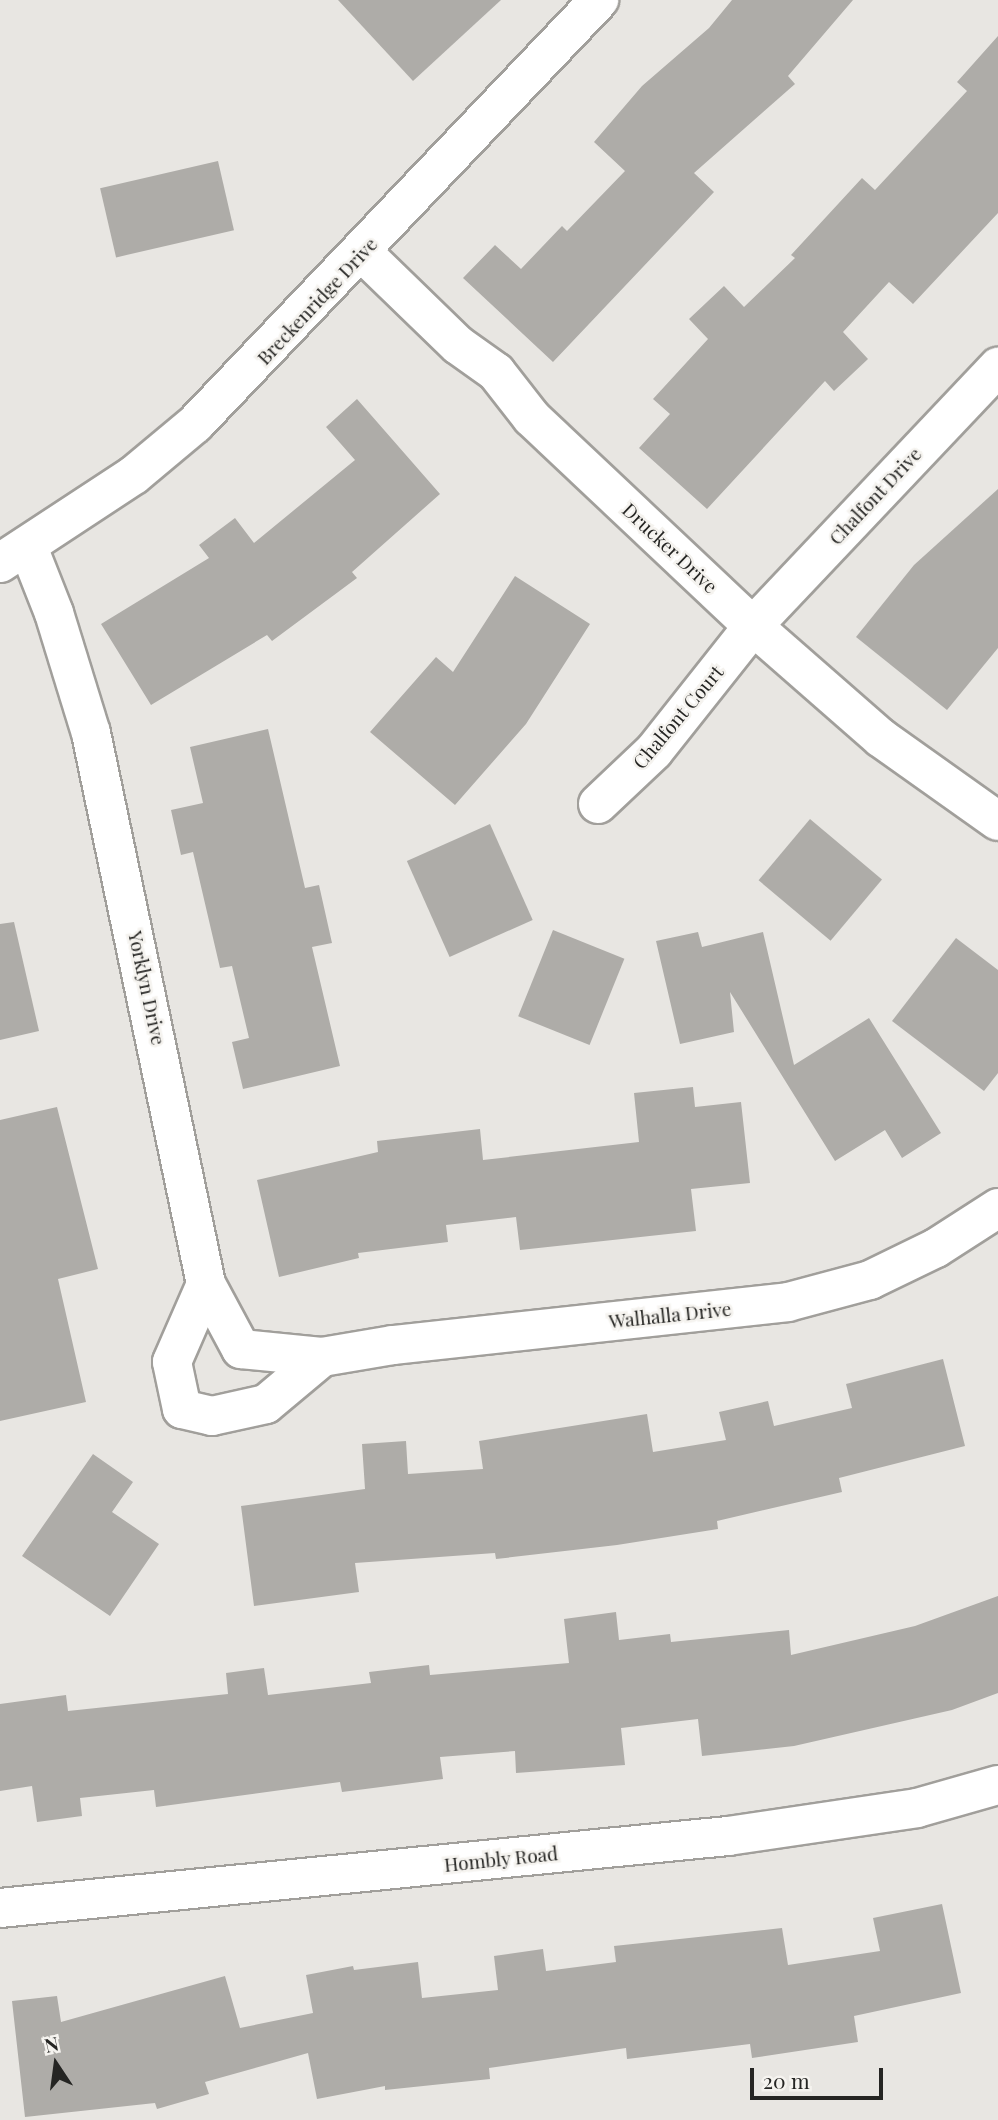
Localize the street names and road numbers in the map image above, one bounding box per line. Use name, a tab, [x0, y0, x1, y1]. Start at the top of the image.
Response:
street label: Breckenridge Drive	[252, 233, 382, 369]
street label: Chalfont Drive	[824, 443, 926, 549]
street label: Drucker Drive	[618, 498, 722, 598]
street label: Chalfont Court	[628, 661, 728, 773]
street label: Yorklyn Drive	[124, 929, 170, 1047]
street label: Walhalla Drive	[607, 1297, 733, 1333]
street label: Hombly Road	[443, 1842, 559, 1876]

